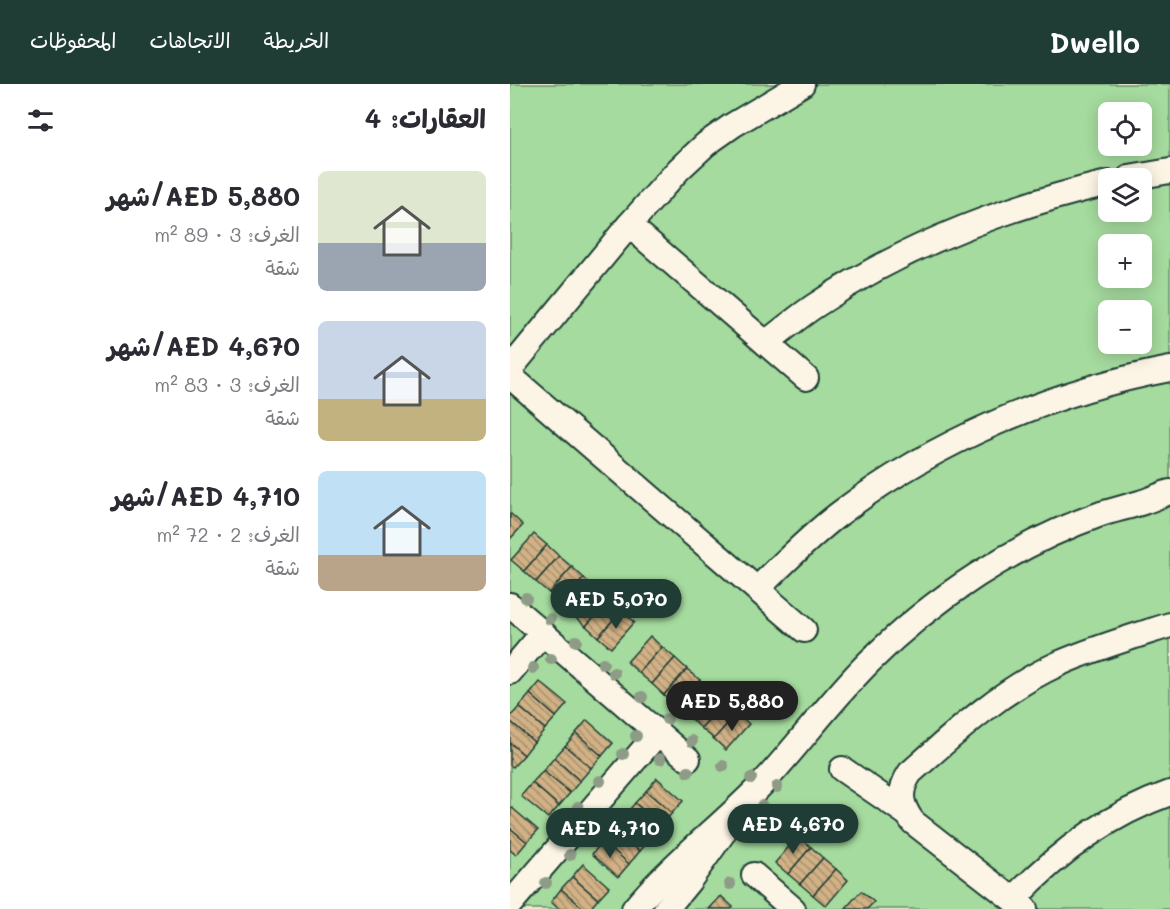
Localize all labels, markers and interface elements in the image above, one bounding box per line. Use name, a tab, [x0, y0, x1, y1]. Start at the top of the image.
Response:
text: Dwello	[1050, 24, 1140, 60]
text: المحفوظات	[30, 26, 116, 53]
text: الاتجاهات	[149, 26, 231, 53]
text: الخريطة	[264, 26, 329, 53]
text: العقارات: 4	[365, 101, 486, 135]
map controls	[1098, 102, 1152, 354]
button: locate	[1098, 102, 1152, 156]
icon: filters	[24, 104, 57, 137]
button: layers	[1098, 168, 1152, 222]
text: AED 5,880/شهر	[107, 179, 300, 213]
icon: home	[366, 195, 438, 267]
text: الغرف: 3 · 89 m²	[154, 221, 300, 247]
button: +	[1098, 234, 1152, 288]
text: شقة	[265, 254, 300, 280]
button: −	[1098, 300, 1152, 354]
text: AED 4,670/شهر	[107, 329, 300, 363]
icon: home	[366, 345, 438, 417]
text: الغرف: 3 · 83 m²	[154, 371, 300, 397]
text: شقة	[265, 404, 300, 430]
text: AED 4,710/شهر	[112, 479, 300, 513]
icon: home	[366, 495, 438, 567]
text: الغرف: 2 · 72 m²	[156, 521, 300, 547]
text: شقة	[265, 554, 300, 580]
pin: AED 5,070	[547, 579, 685, 630]
text: AED 5,070	[565, 585, 667, 611]
pin: AED 5,880	[663, 681, 801, 732]
text: AED 5,880	[680, 687, 784, 713]
pin: AED 4,670	[724, 804, 862, 855]
pin: AED 4,710	[541, 808, 679, 859]
text: AED 4,670	[741, 810, 845, 836]
text: AED 4,710	[560, 814, 660, 840]

